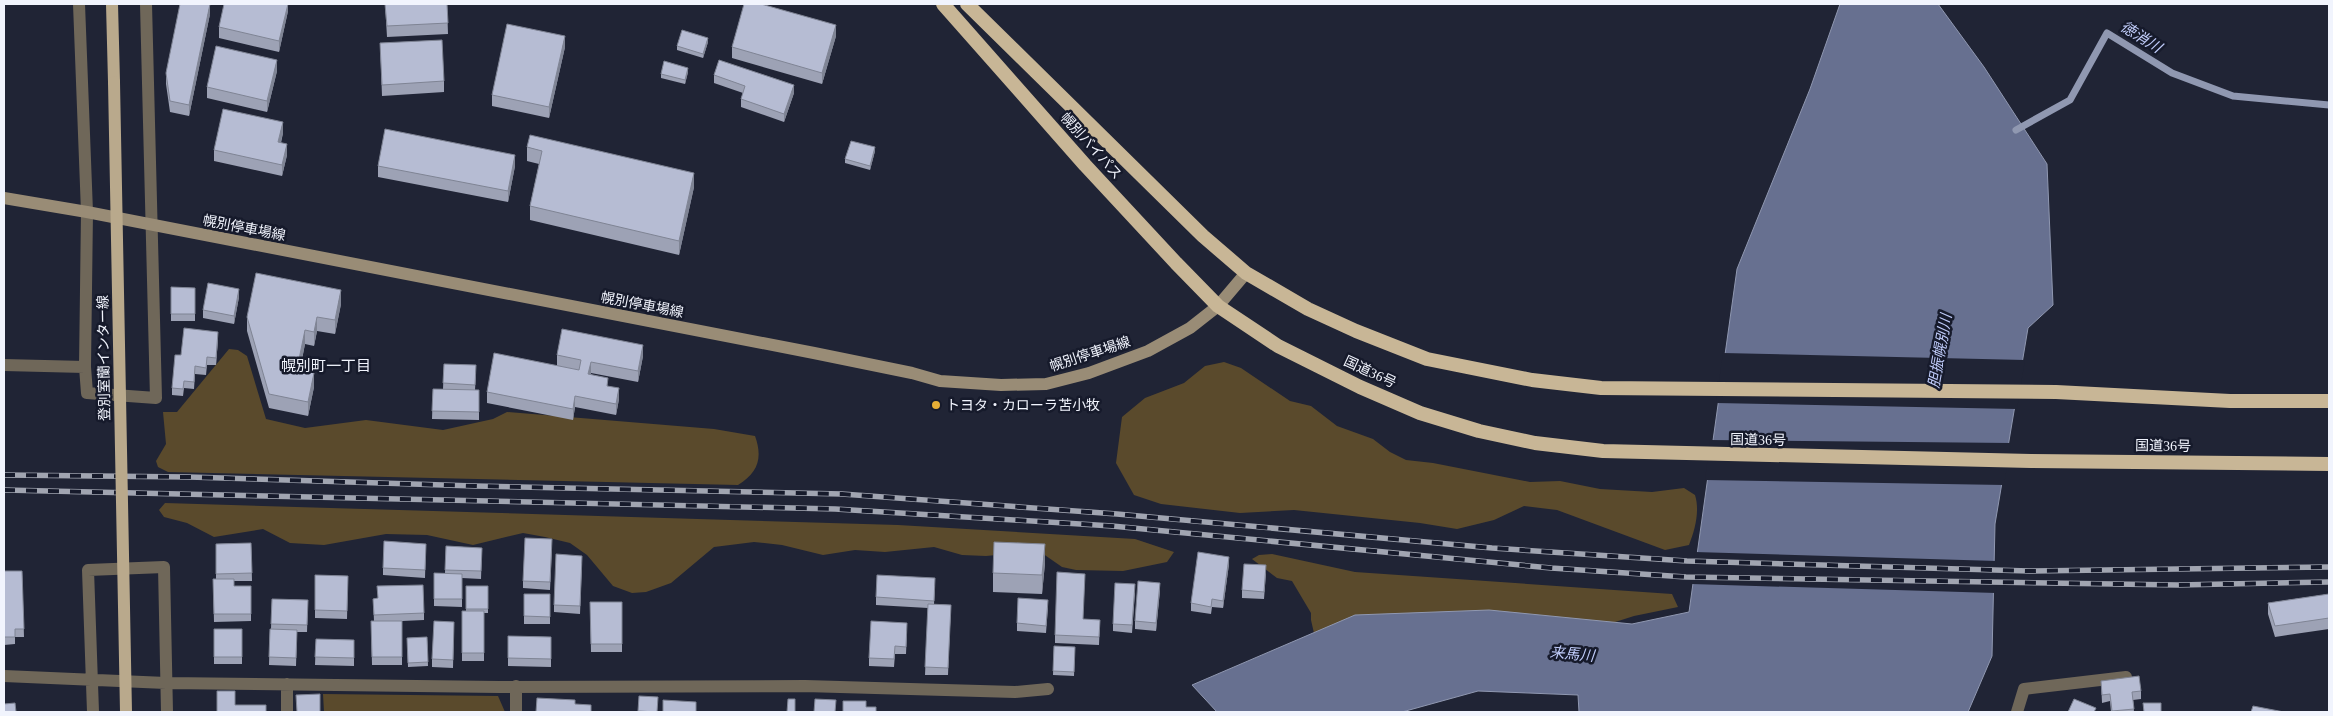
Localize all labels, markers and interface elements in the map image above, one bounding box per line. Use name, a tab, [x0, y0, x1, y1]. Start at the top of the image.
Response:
water label: 徳消川	[2118, 18, 2166, 57]
street label: 幌別バイパス	[1057, 110, 1125, 182]
street label: 幌別停車場線	[201, 213, 287, 243]
street label: 幌別停車場線	[599, 290, 685, 320]
street label: 登別室蘭インター線	[95, 295, 113, 421]
water label: 胆振幌別川	[1926, 311, 1955, 389]
street label: 幌別停車場線	[1048, 334, 1132, 374]
street label: 国道36号	[1341, 353, 1399, 391]
district label: 幌別町一丁目	[281, 358, 371, 374]
place label: トヨタ・カローラ苫小牧	[946, 397, 1100, 413]
marker: トヨタ・カローラ苫小牧	[930, 399, 942, 411]
street label: 国道36号	[1730, 432, 1786, 448]
street label: 国道36号	[2135, 438, 2191, 454]
water label: 来馬川	[1549, 644, 1597, 664]

